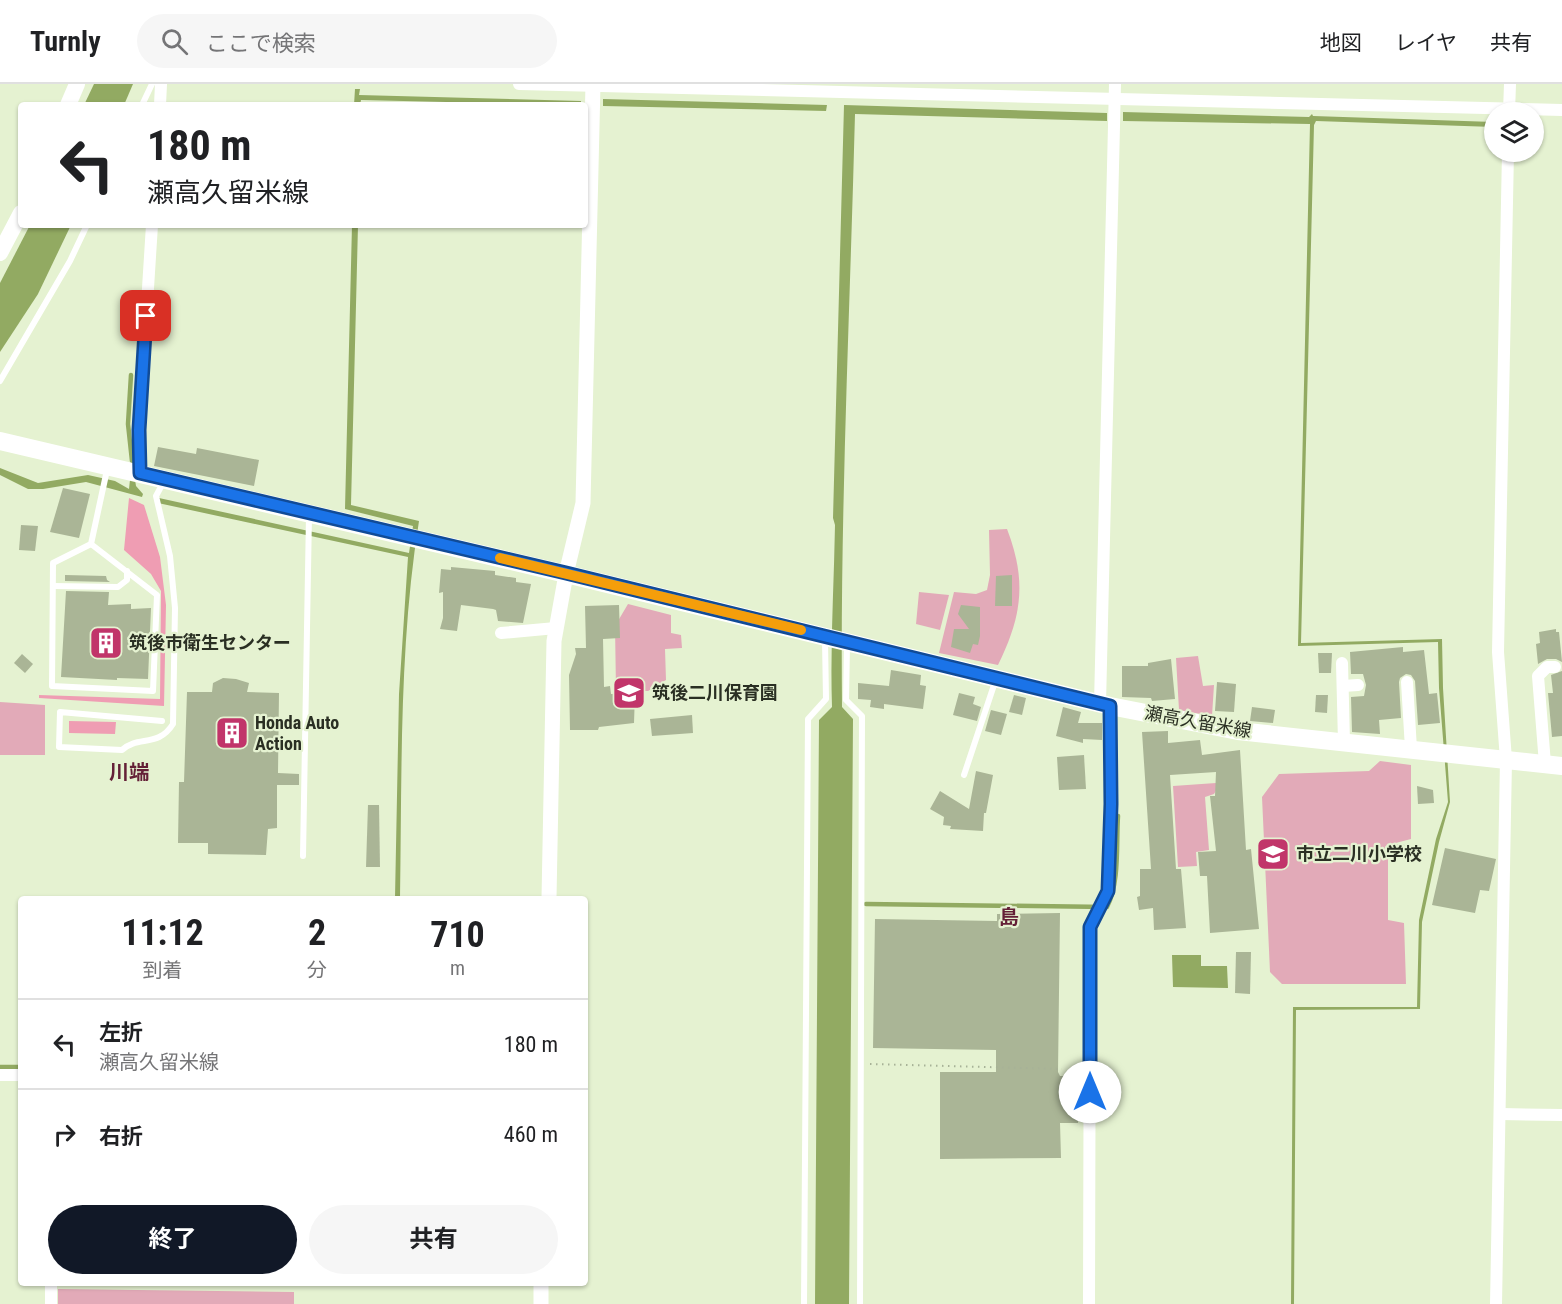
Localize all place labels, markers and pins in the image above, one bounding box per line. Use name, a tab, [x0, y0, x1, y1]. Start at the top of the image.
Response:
pin	[120, 290, 171, 341]
building icon: 筑後市衛生センター	[88, 625, 124, 661]
place label: 筑後市衛生センター	[129, 632, 291, 653]
school or university icon: 筑後二川保育園	[611, 675, 647, 711]
place label: 筑後二川保育園	[652, 682, 778, 703]
place label: Honda Auto Action	[255, 712, 339, 754]
building icon: Honda Auto Action	[214, 715, 250, 751]
school or university icon: 市立二川小学校	[1255, 836, 1291, 872]
place label: 市立二川小学校	[1296, 843, 1422, 864]

